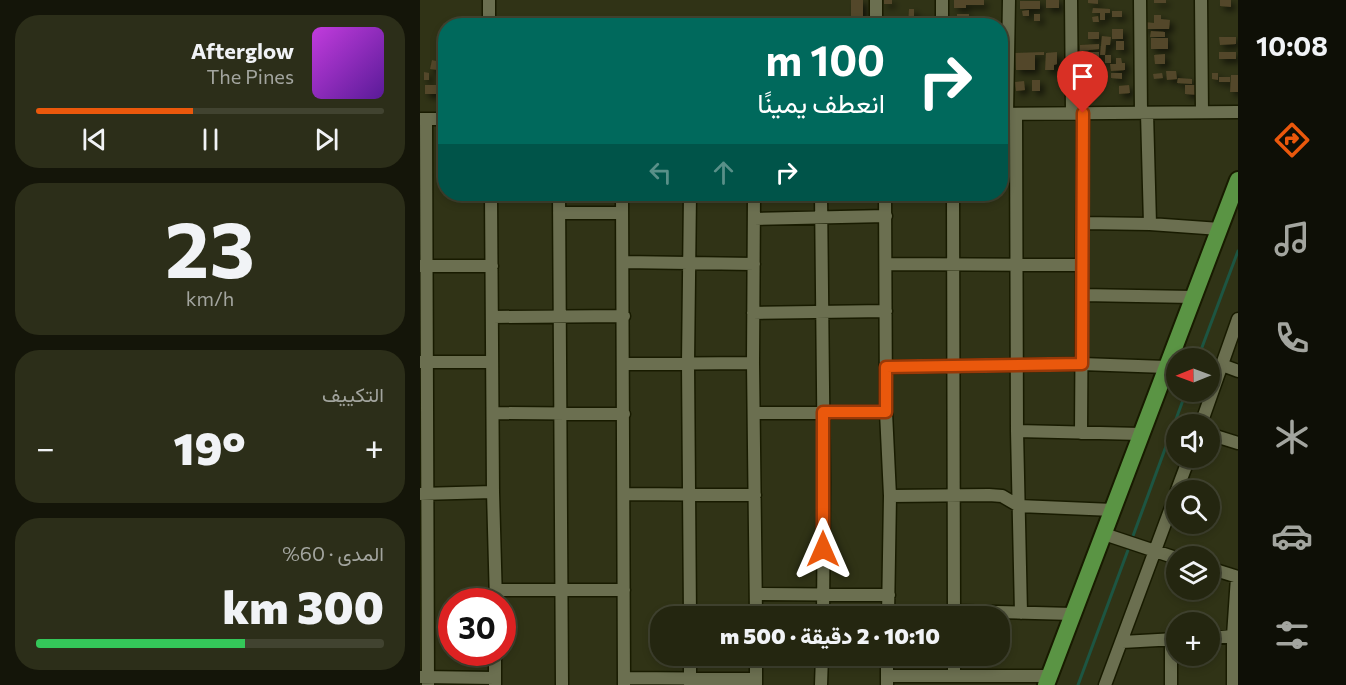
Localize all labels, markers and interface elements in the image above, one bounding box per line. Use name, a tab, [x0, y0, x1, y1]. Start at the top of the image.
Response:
text: 10:08	[1256, 29, 1328, 62]
text: 100 m	[765, 33, 885, 85]
text: Afterglow	[191, 37, 294, 64]
icon: right	[906, 42, 984, 120]
pin	[1057, 51, 1108, 113]
icon: arrive	[1066, 60, 1099, 93]
text: The Pines	[207, 64, 294, 88]
text: انعطف يمينًا	[757, 86, 885, 119]
icon: directions	[1271, 119, 1313, 161]
icon: previous	[78, 123, 111, 156]
icon: pause	[194, 123, 227, 156]
icon: next	[310, 123, 343, 156]
icon: left	[644, 156, 677, 189]
icon: ahead	[707, 156, 740, 189]
icon: right	[770, 156, 803, 189]
text: 23	[165, 199, 255, 294]
icon: music	[1271, 218, 1313, 260]
text: km/h	[186, 286, 234, 310]
icon: phone	[1271, 317, 1313, 359]
north arrow	[1166, 348, 1220, 402]
map controls	[1166, 348, 1220, 666]
text: التكييف	[322, 382, 384, 406]
button: sound	[1166, 414, 1220, 468]
icon: climate	[1271, 416, 1313, 458]
text: 19°	[174, 419, 246, 474]
text: −	[36, 426, 55, 467]
text: +	[365, 426, 384, 467]
button: search	[1166, 480, 1220, 534]
icon: car	[1271, 515, 1313, 557]
position arrow	[791, 517, 855, 581]
text: المدى · 60%	[282, 541, 384, 565]
button: layers	[1166, 546, 1220, 600]
text: 300 km	[223, 578, 384, 633]
speed limit sign: 30	[438, 588, 516, 666]
button: +	[1166, 612, 1220, 666]
icon: filters	[1271, 614, 1313, 656]
text: 10:10 · 2 دقيقة · 500 m	[720, 622, 940, 649]

